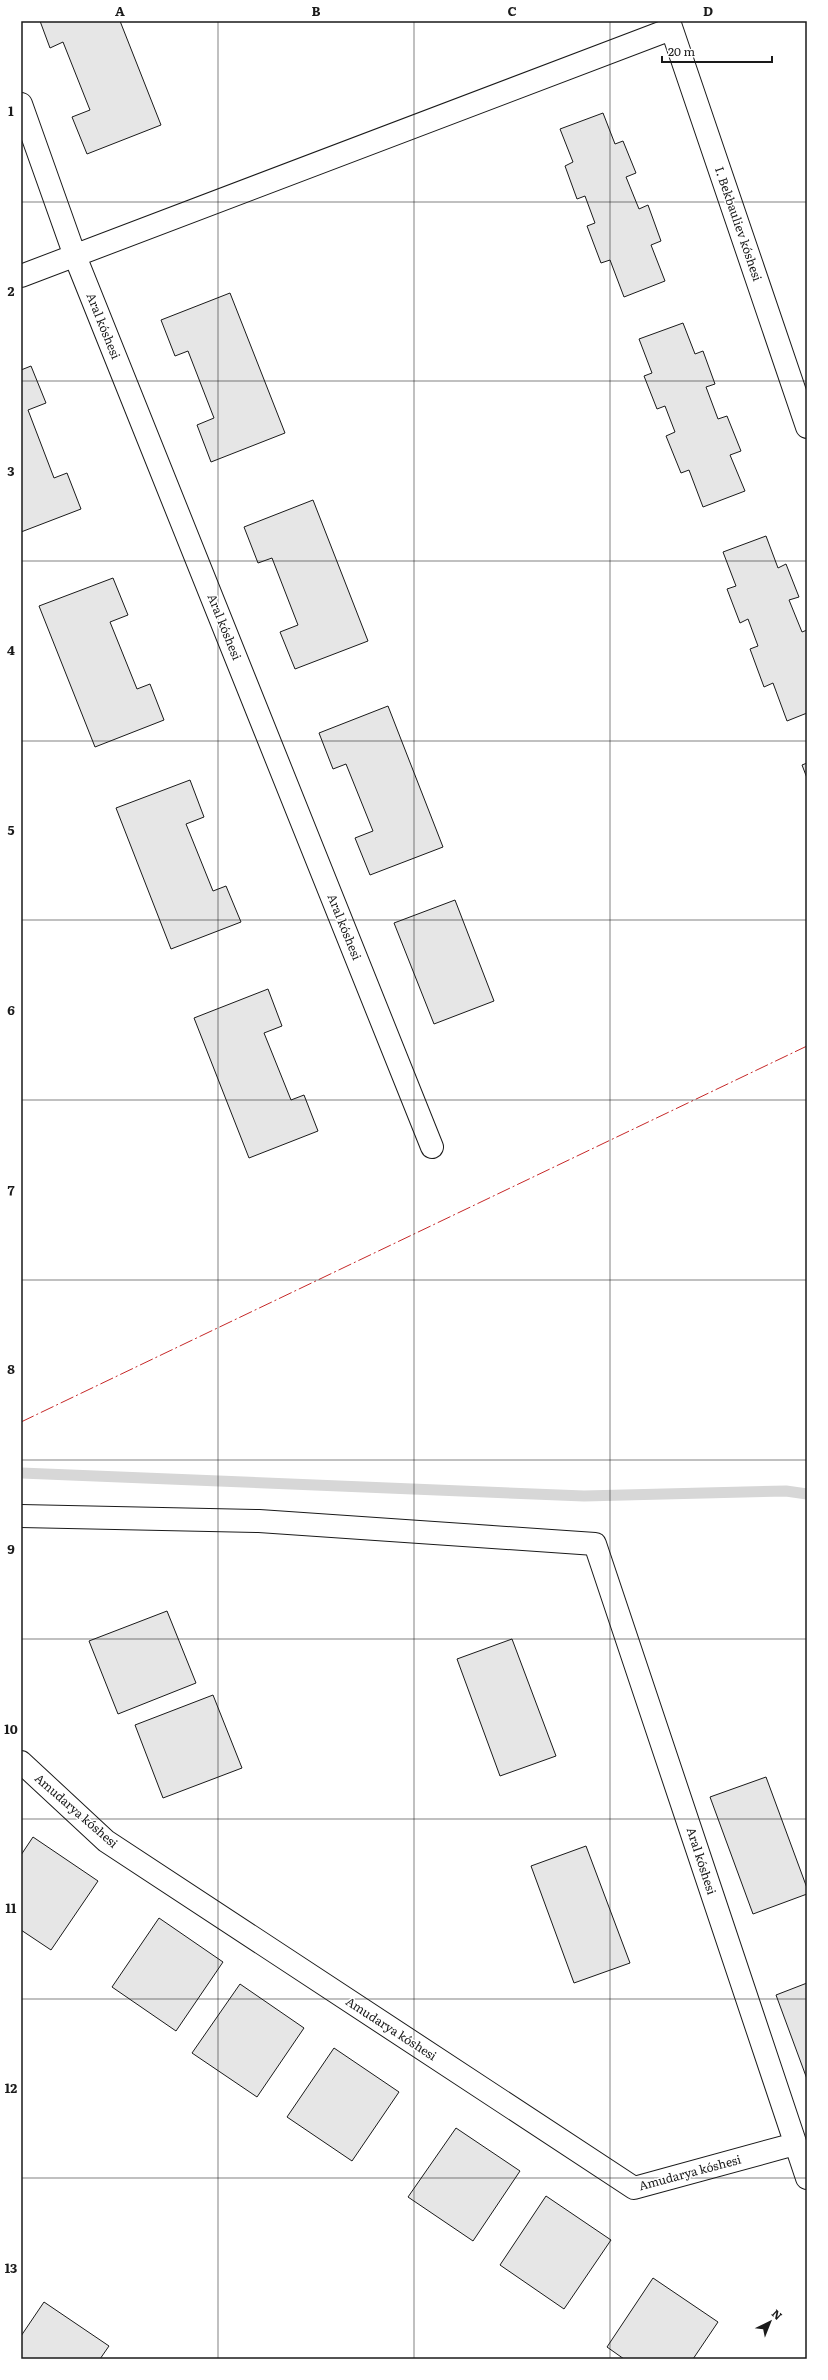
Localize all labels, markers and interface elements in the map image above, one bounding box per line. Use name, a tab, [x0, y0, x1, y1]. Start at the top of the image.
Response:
text: A	[115, 1, 125, 20]
text: B	[312, 1, 321, 20]
text: C	[507, 1, 517, 20]
text: D	[703, 1, 713, 20]
scale bar	[662, 38, 772, 64]
text: 20 m	[668, 42, 695, 60]
text: 1	[8, 101, 14, 120]
street label: I. Bekbauliev kóshesi	[711, 164, 767, 283]
text: 2	[8, 281, 15, 300]
street label: Aral kóshesi	[82, 290, 125, 361]
text: 3	[7, 461, 15, 480]
street label: Aral kóshesi	[203, 591, 246, 662]
text: 4	[7, 640, 15, 659]
text: 5	[7, 820, 15, 839]
street label: Aral kóshesi	[323, 891, 366, 962]
text: 6	[7, 1000, 15, 1019]
text: 7	[7, 1180, 15, 1199]
text: 8	[7, 1359, 15, 1378]
text: 9	[7, 1539, 15, 1558]
text: 10	[4, 1719, 18, 1738]
street label: Amudarya kóshesi	[31, 1769, 122, 1852]
street label: Aral kóshesi	[683, 1825, 721, 1897]
text: 11	[6, 1898, 17, 1917]
street label: Amudarya kóshesi	[342, 1992, 441, 2064]
text: 12	[5, 2078, 17, 2097]
street label: Amudarya kóshesi	[637, 2150, 743, 2194]
text: 13	[5, 2258, 17, 2277]
north arrow	[750, 2302, 790, 2342]
text: N	[769, 2305, 786, 2323]

